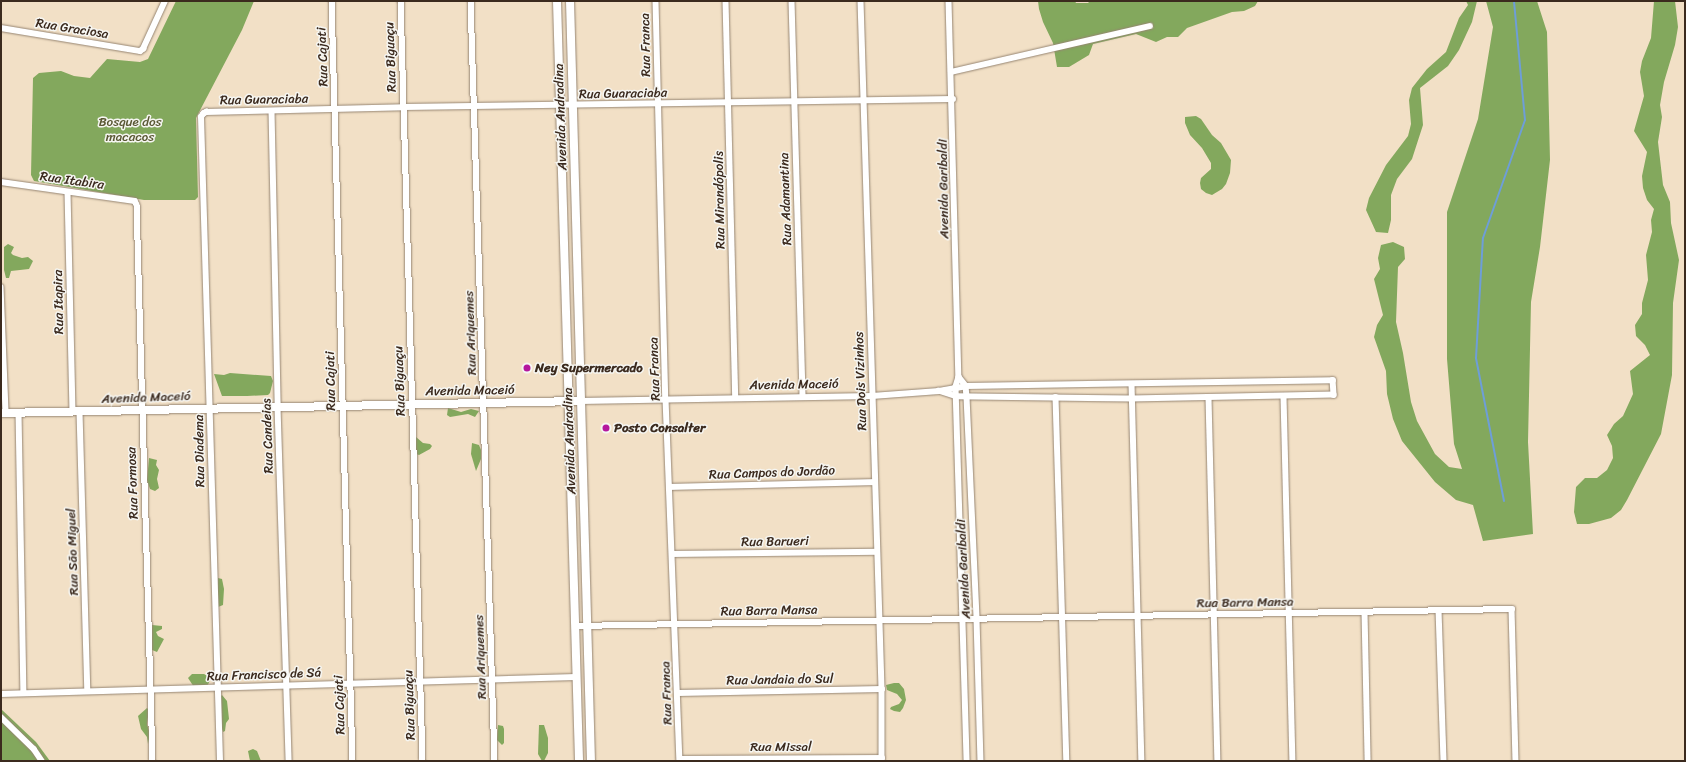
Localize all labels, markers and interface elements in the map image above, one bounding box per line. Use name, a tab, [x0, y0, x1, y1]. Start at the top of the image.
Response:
street label: Rua Franca	[638, 13, 654, 77]
street label: Rua Graciosa	[35, 16, 109, 42]
street label: Rua Biguaçu	[382, 22, 400, 92]
street label: Rua Cajati	[314, 27, 332, 87]
street label: Avenida Andradina	[551, 63, 571, 171]
street label: Rua Guaraciaba	[579, 85, 667, 103]
street label: Rua Guaraciaba	[220, 91, 308, 109]
park label: Bosque dos macacos	[98, 115, 162, 146]
street label: Avenida Garibaldi	[935, 139, 953, 239]
street label: Rua Mirandópolis	[711, 151, 729, 249]
street label: Rua Adamantina	[777, 152, 795, 246]
street label: Rua Itabira	[39, 169, 105, 193]
street label: Rua Itapira	[51, 270, 67, 334]
street label: Rua Ariquemes	[462, 291, 480, 375]
street label: Rua Dois Vizinhos	[851, 331, 871, 431]
street label: Rua Franca	[646, 337, 664, 401]
street label: Rua Biguaçu	[391, 346, 409, 416]
street label: Rua Cajati	[323, 351, 339, 411]
place label: Ney Supermercado	[535, 360, 643, 376]
marker: Ney Supermercado	[522, 363, 532, 373]
street label: Avenida Maceió	[749, 376, 839, 394]
street label: Avenida Maceió	[425, 382, 515, 400]
street label: Avenida Andradina	[560, 387, 580, 495]
street label: Avenida Maceió	[101, 389, 191, 407]
street label: Rua Candeias	[259, 398, 277, 474]
street label: Rua Diadema	[192, 415, 208, 487]
place label: Posto Consalter	[614, 420, 705, 436]
marker: Posto Consalter	[601, 423, 611, 433]
street label: Rua Formosa	[124, 447, 142, 519]
street label: Rua Campos do Jordão	[709, 463, 835, 483]
street label: Rua São Miguel	[64, 508, 82, 596]
street label: Avenida Garibaldi	[954, 519, 974, 619]
street label: Rua Barueri	[741, 534, 809, 550]
street label: Rua Barra Mansa	[1197, 594, 1293, 612]
street label: Rua Barra Mansa	[721, 602, 817, 620]
street label: Rua Ariquemes	[472, 615, 490, 699]
street label: Rua Franca	[658, 661, 676, 725]
street label: Rua Francisco de Sá	[206, 665, 322, 685]
street label: Rua Biguaçu	[401, 670, 419, 740]
street label: Rua Jandaia do Sul	[726, 671, 834, 689]
street label: Rua Cajati	[331, 675, 349, 735]
street label: Rua Missal	[750, 739, 812, 755]

